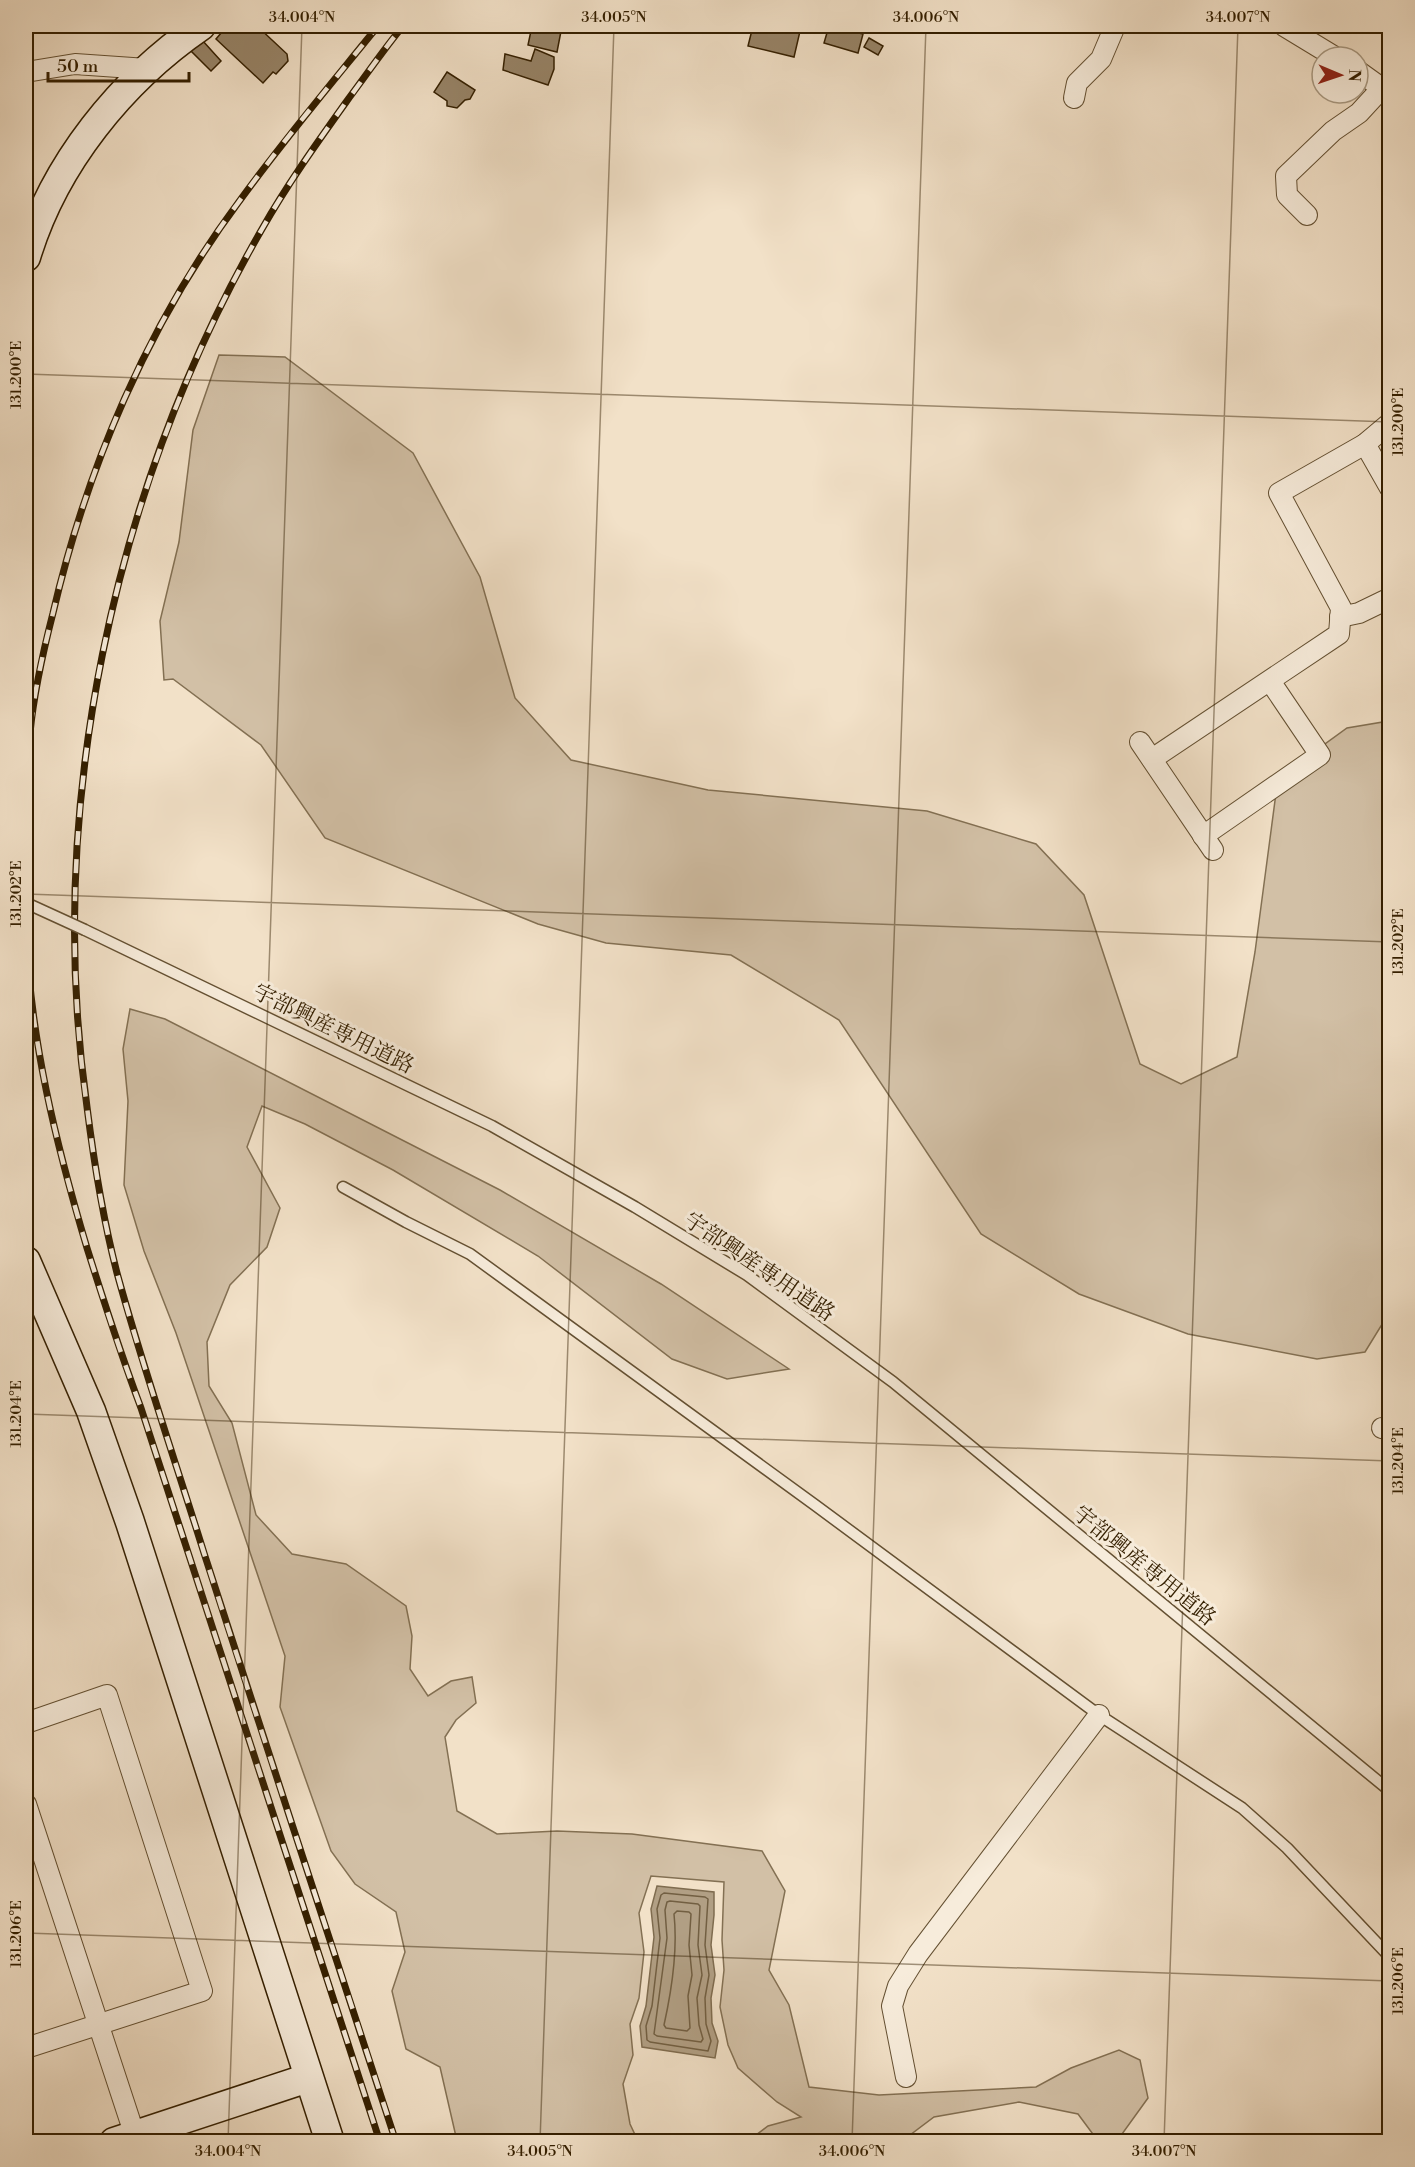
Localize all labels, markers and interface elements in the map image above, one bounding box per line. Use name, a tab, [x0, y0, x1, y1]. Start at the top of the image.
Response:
text: 34.004°N	[269, 8, 335, 27]
text: 34.005°N	[581, 8, 647, 27]
text: 34.006°N	[893, 8, 959, 27]
text: 34.007°N	[1206, 8, 1270, 27]
scale bar	[48, 45, 189, 83]
north arrow	[1310, 45, 1370, 105]
text: 50 m	[57, 55, 99, 78]
text: N	[1344, 69, 1364, 83]
text: 131.200°E	[7, 341, 26, 409]
text: 131.200°E	[1389, 388, 1408, 456]
text: 131.202°E	[7, 860, 26, 928]
text: 131.202°E	[1389, 908, 1408, 976]
street label: 宇部興産専用道路	[248, 979, 418, 1080]
street label: 宇部興産専用道路	[679, 1207, 840, 1328]
text: 131.204°E	[7, 1380, 26, 1448]
text: 131.204°E	[1389, 1427, 1408, 1495]
street label: 宇部興産専用道路	[1067, 1500, 1221, 1632]
text: 131.206°E	[7, 1900, 26, 1968]
text: 131.206°E	[1389, 1947, 1408, 2015]
text: 34.004°N	[195, 2142, 261, 2161]
text: 34.005°N	[507, 2142, 573, 2161]
text: 34.006°N	[819, 2142, 885, 2161]
text: 34.007°N	[1132, 2142, 1196, 2161]

